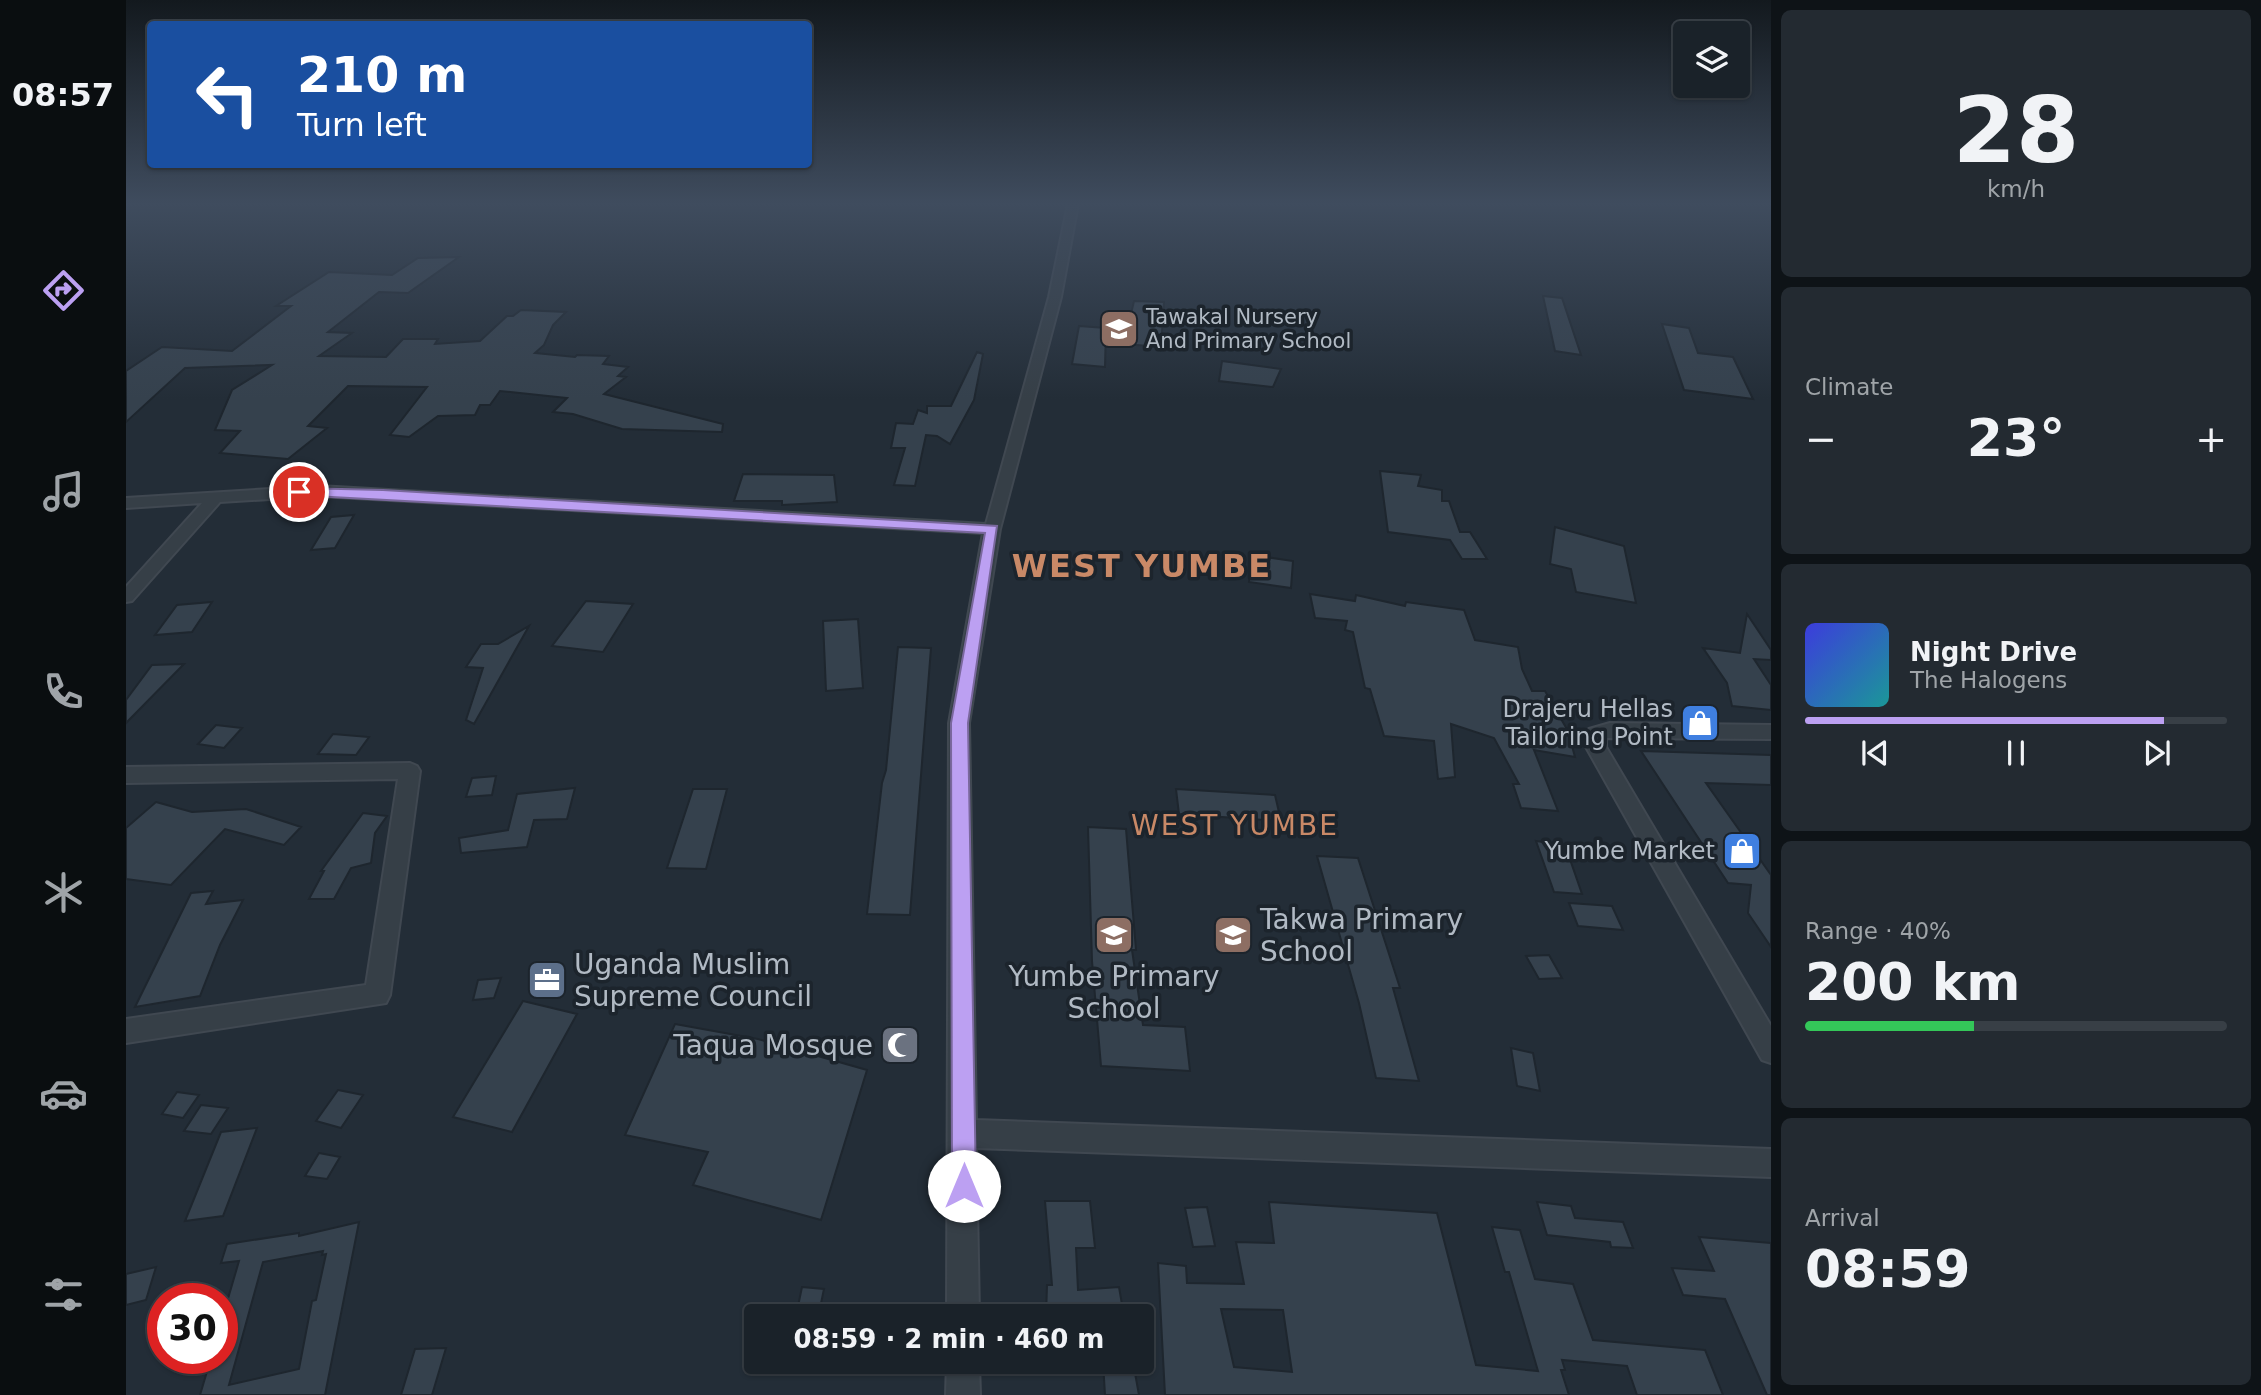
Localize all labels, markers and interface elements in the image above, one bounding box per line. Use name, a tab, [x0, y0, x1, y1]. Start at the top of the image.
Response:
map controls	[1673, 21, 1750, 98]
button: layers	[1673, 21, 1750, 98]
text: 210 m	[297, 47, 467, 104]
icon: left	[182, 49, 273, 140]
text: 08:57	[12, 76, 114, 114]
text: 28	[1953, 78, 2079, 183]
text: Turn left	[297, 106, 427, 144]
text: km/h	[1987, 176, 2045, 202]
icon: directions	[39, 266, 88, 315]
place label: Tawakal Nursery And Primary School	[1145, 305, 1351, 353]
school or university icon: Tawakal Nursery And Primary School	[1098, 308, 1140, 350]
text: Climate	[1805, 374, 1894, 400]
text: 23°	[1967, 408, 2065, 468]
text: −	[1805, 417, 1837, 461]
text: +	[2195, 417, 2227, 461]
pin	[269, 462, 329, 522]
icon: music	[39, 467, 88, 516]
icon: arrive	[280, 473, 318, 511]
district label: WEST YUMBE	[1012, 547, 1272, 585]
text: Night Drive	[1910, 637, 2077, 667]
icon: phone	[39, 667, 88, 716]
text: The Halogens	[1910, 667, 2067, 693]
place label: Drajeru Hellas Tailoring Point	[1502, 695, 1673, 751]
shop icon: Drajeru Hellas Tailoring Point	[1679, 702, 1721, 744]
icon: previous	[1856, 734, 1894, 772]
icon: pause	[1997, 734, 2035, 772]
icon: next	[2138, 734, 2176, 772]
district label: WEST YUMBE	[1131, 809, 1339, 842]
shop icon: Yumbe Market	[1721, 830, 1763, 872]
place label: Yumbe Market	[1543, 837, 1715, 865]
icon: climate	[39, 868, 88, 917]
place label: Takwa Primary School	[1259, 903, 1463, 968]
school or university icon: Yumbe Primary School	[1093, 914, 1135, 956]
school or university icon: Takwa Primary School	[1212, 914, 1254, 956]
text: Range · 40%	[1805, 918, 1951, 944]
place label: Uganda Muslim Supreme Council	[574, 948, 812, 1013]
text: 200 km	[1805, 952, 2020, 1012]
office icon: Uganda Muslim Supreme Council	[526, 959, 568, 1001]
place label: Yumbe Primary School	[1007, 960, 1220, 1025]
mosque icon: Taqua Mosque	[879, 1024, 921, 1066]
place label: Taqua Mosque	[672, 1029, 873, 1062]
icon: car	[39, 1069, 88, 1118]
position arrow	[927, 1149, 1001, 1223]
text: Arrival	[1805, 1205, 1880, 1231]
text: 08:59	[1805, 1239, 1971, 1299]
icon: filters	[39, 1270, 88, 1319]
speed limit sign: 30	[147, 1283, 238, 1374]
text: 08:59 · 2 min · 460 m	[794, 1324, 1104, 1354]

